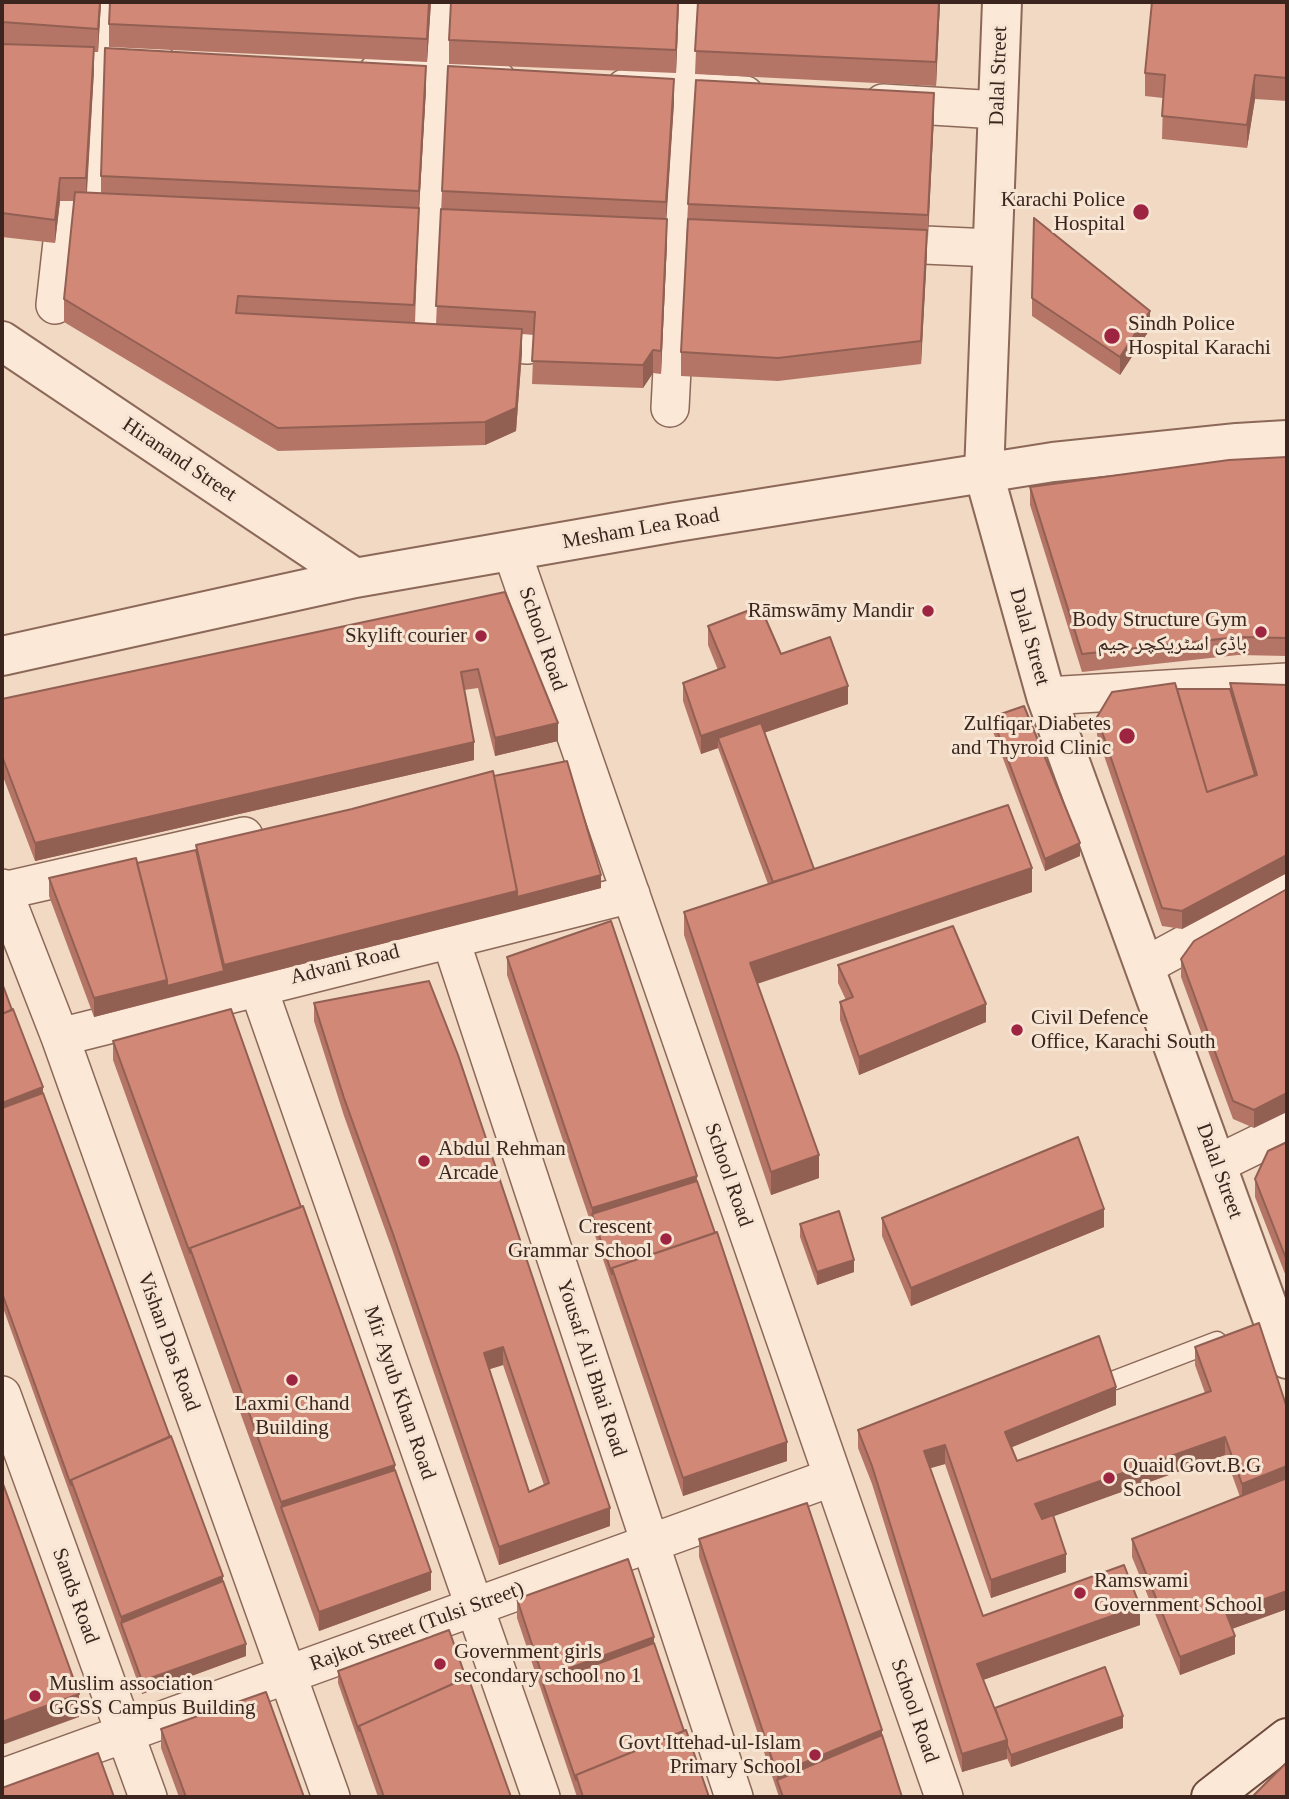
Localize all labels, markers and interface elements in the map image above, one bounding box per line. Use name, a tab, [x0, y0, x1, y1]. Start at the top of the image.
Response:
street label: Dalal Street	[985, 26, 1013, 126]
place label: Karachi Police Hospital	[1001, 187, 1125, 237]
marker: Karachi Police Hospital	[1131, 202, 1151, 222]
place label: Sindh Police Hospital Karachi	[1128, 311, 1271, 361]
marker: Sindh Police Hospital Karachi	[1102, 326, 1122, 346]
street label: Hiranand Street	[117, 413, 241, 507]
street label: Mesham Lea Road	[561, 503, 721, 555]
street label: School Road	[513, 584, 571, 694]
street label: Dalal Street	[1003, 586, 1055, 688]
place label: Rāmswāmy Mandir	[748, 598, 914, 624]
marker: Rāmswāmy Mandir	[920, 603, 936, 619]
place label: Body Structure Gym باڈی اسٹریکچر جیم	[1072, 607, 1247, 657]
place label: Skylift courier	[345, 623, 467, 649]
marker: Body Structure Gym باڈی اسٹریکچر جیم	[1253, 624, 1269, 640]
marker: Skylift courier	[473, 628, 489, 644]
place label: Zulfiqar Diabetes and Thyroid Clinic	[951, 711, 1111, 761]
marker: Zulfiqar Diabetes and Thyroid Clinic	[1117, 726, 1137, 746]
street label: Advani Road	[288, 939, 402, 991]
place label: Civil Defence Office, Karachi South	[1031, 1005, 1215, 1055]
marker: Civil Defence Office, Karachi South	[1009, 1022, 1025, 1038]
street label: School Road	[699, 1120, 757, 1230]
street label: Dalal Street	[1190, 1120, 1248, 1222]
place label: Abdul Rehman Arcade	[438, 1136, 566, 1186]
marker: Abdul Rehman Arcade	[416, 1153, 432, 1169]
place label: Crescent Grammar School	[508, 1214, 652, 1264]
marker: Crescent Grammar School	[658, 1231, 674, 1247]
street label: Vishan Das Road	[131, 1269, 205, 1415]
street label: Yousaf Ali Bhai Road	[550, 1276, 632, 1460]
street label: Mir Ayub Khan Road	[357, 1303, 441, 1483]
marker: Laxmi Chand Building	[284, 1372, 300, 1388]
place label: Laxmi Chand Building	[235, 1391, 349, 1441]
place label: Quaid Govt.B.G School	[1123, 1453, 1261, 1503]
marker: Quaid Govt.B.G School	[1101, 1470, 1117, 1486]
street label: Sands Road	[46, 1545, 104, 1647]
place label: Ramswami Government School	[1094, 1568, 1263, 1618]
street label: Rajkot Street (Tulsi Street)	[306, 1576, 528, 1678]
marker: Ramswami Government School	[1072, 1585, 1088, 1601]
place label: Government girls secondary school no 1	[454, 1639, 641, 1689]
marker: Government girls secondary school no 1	[432, 1656, 448, 1672]
street label: School Road	[885, 1656, 943, 1766]
place label: Muslim association GGSS Campus Building	[49, 1671, 256, 1721]
marker: Muslim association GGSS Campus Building	[27, 1688, 43, 1704]
place label: Govt Ittehad-ul-Islam Primary School	[618, 1730, 801, 1780]
marker: Govt Ittehad-ul-Islam Primary School	[807, 1747, 823, 1763]

